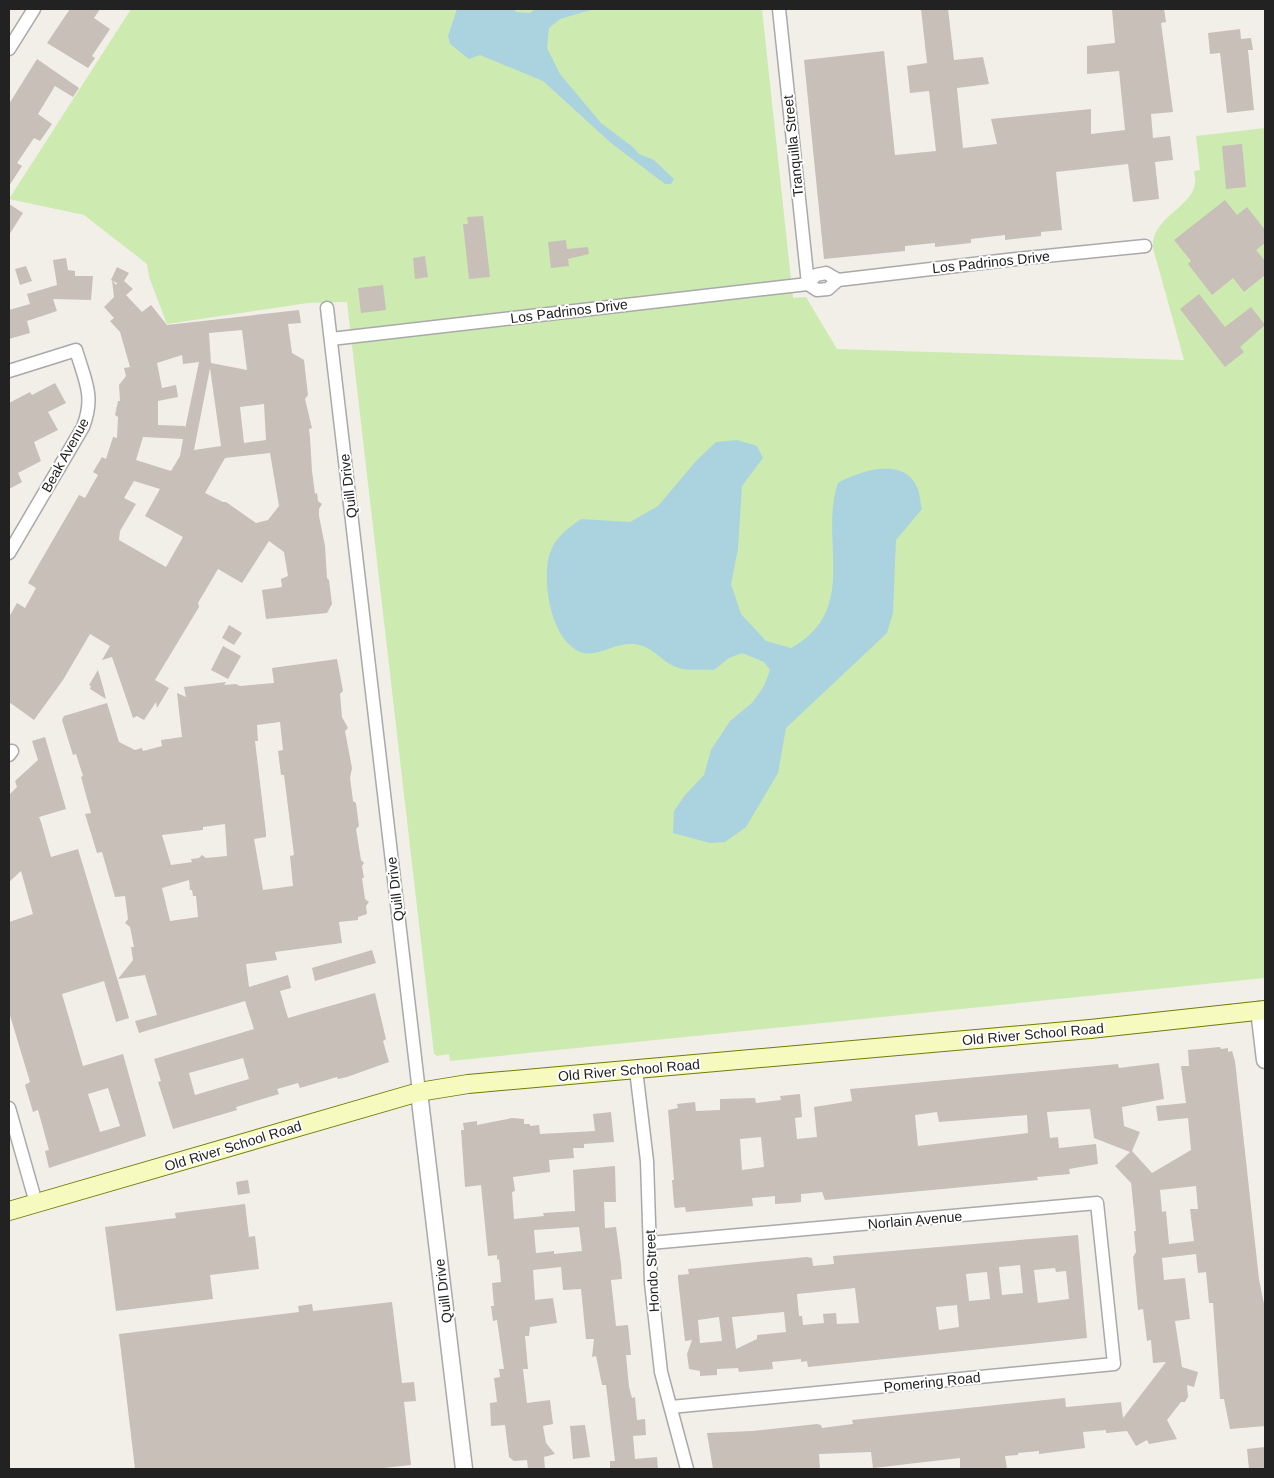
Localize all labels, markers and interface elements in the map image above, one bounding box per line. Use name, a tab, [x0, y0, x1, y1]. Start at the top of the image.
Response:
street label: Tranquilla Street	[780, 94, 806, 198]
street label: Los Padrinos Drive	[931, 248, 1051, 276]
street label: Los Padrinos Drive	[509, 296, 629, 326]
street label: Beak Avenue	[38, 415, 92, 495]
street label: Quill Drive	[336, 453, 360, 519]
street label: Quill Drive	[383, 856, 407, 922]
street label: Old River School Road	[961, 1020, 1105, 1048]
street label: Old River School Road	[557, 1056, 701, 1084]
street label: Old River School Road	[163, 1118, 303, 1174]
street label: Norlain Avenue	[867, 1208, 963, 1232]
street label: Hondo Street	[642, 1229, 662, 1313]
street label: Quill Drive	[431, 1258, 455, 1324]
street label: Pomering Road	[883, 1369, 981, 1395]

